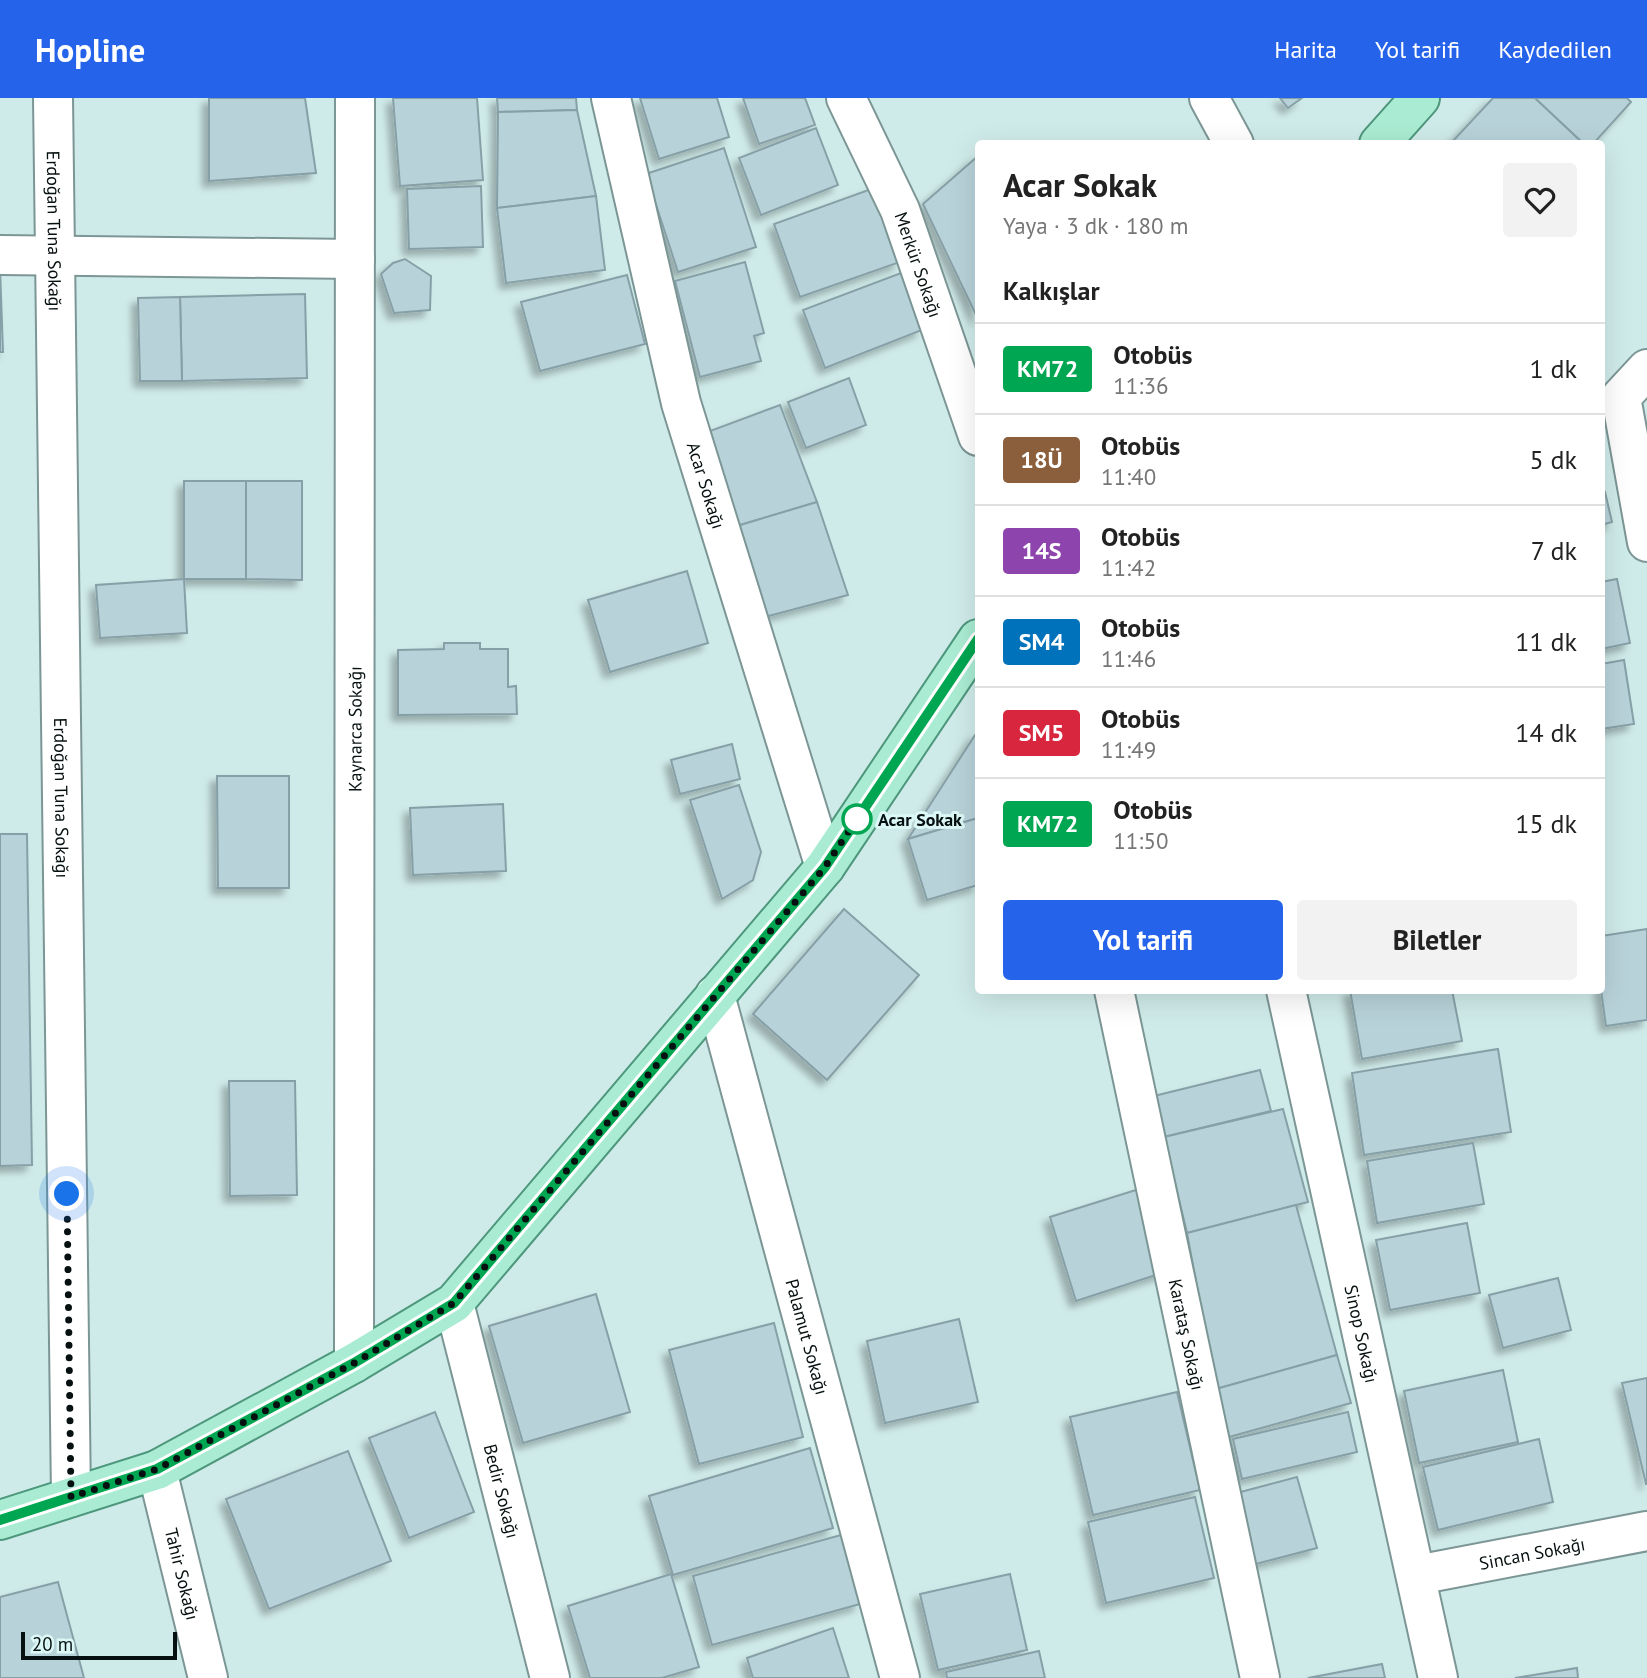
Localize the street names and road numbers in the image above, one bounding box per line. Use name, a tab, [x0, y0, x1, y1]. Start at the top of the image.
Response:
street label: Erdoğan Tuna Sokağı	[42, 151, 67, 311]
street label: Merkür Sokağı	[890, 209, 948, 320]
street label: Acar Sokağı	[682, 439, 731, 531]
street label: Kaynarca Sokağı	[343, 666, 366, 792]
street label: Erdoğan Tuna Sokağı	[49, 718, 75, 878]
street label: Palamut Sokağı	[781, 1276, 834, 1397]
street label: Karataş Sokağı	[1164, 1277, 1210, 1392]
street label: Sinop Sokağı	[1340, 1283, 1384, 1385]
street label: Bedir Sokağı	[479, 1441, 525, 1540]
street label: Tahir Sokağı	[160, 1526, 205, 1622]
street label: Sincan Sokağı	[1477, 1532, 1587, 1574]

